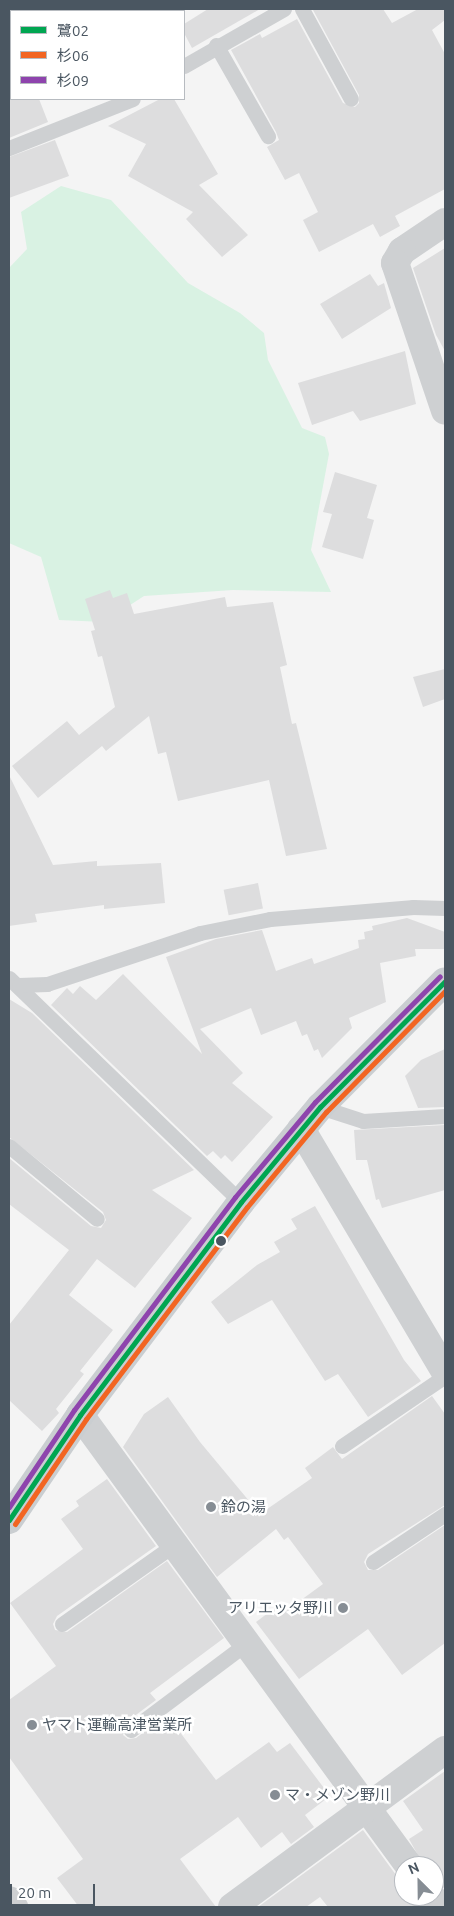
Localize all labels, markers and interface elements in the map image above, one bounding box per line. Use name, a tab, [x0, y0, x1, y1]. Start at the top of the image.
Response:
legend	[10, 10, 185, 100]
text: 鷺02	[57, 22, 89, 39]
text: 杉06	[57, 47, 89, 64]
text: 杉09	[57, 72, 89, 89]
unlabelled marker	[216, 1236, 226, 1246]
place label: 鈴の湯	[221, 1498, 266, 1516]
marker: 鈴の湯	[205, 1501, 217, 1513]
place label: アリエッタ野川	[228, 1599, 333, 1617]
marker: アリエッタ野川	[337, 1602, 349, 1614]
place label: ヤマト運輸高津営業所	[42, 1716, 192, 1734]
marker: ヤマト運輸高津営業所	[26, 1719, 38, 1731]
place label: マ・メゾン野川	[285, 1786, 390, 1804]
marker: マ・メゾン野川	[269, 1789, 281, 1801]
north arrow	[394, 1856, 444, 1906]
text: N	[406, 1859, 421, 1878]
scale bar	[12, 1874, 98, 1906]
text: 20 m	[18, 1884, 51, 1901]

